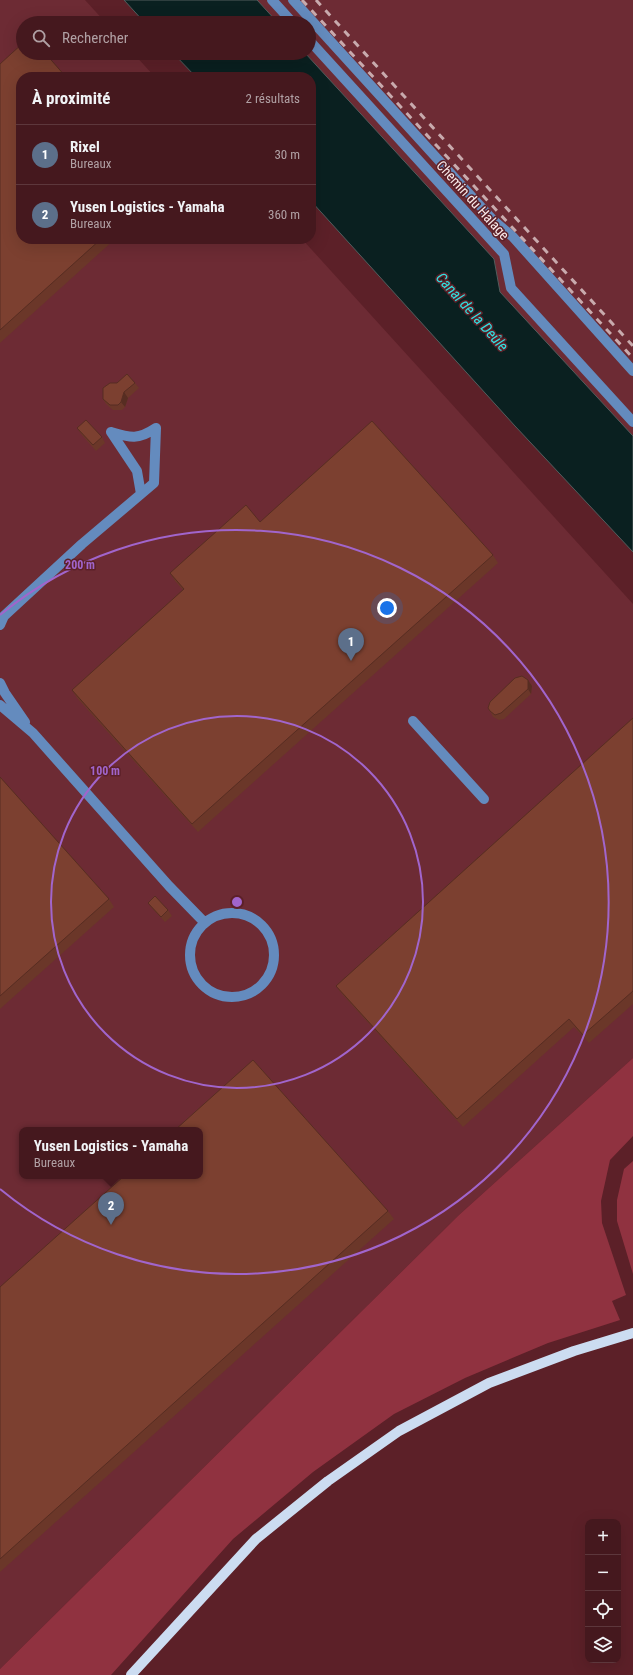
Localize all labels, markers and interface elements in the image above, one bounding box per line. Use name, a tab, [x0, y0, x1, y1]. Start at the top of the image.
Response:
search box	[16, 16, 316, 60]
icon: search	[30, 27, 52, 49]
text: Rechercher	[62, 29, 128, 47]
text: À proximité	[32, 88, 110, 108]
text: 2 résultats	[246, 91, 300, 106]
text: Rixel	[70, 138, 100, 156]
text: 1	[42, 147, 48, 162]
text: 30 m	[274, 147, 300, 162]
text: Bureaux	[70, 156, 112, 171]
street label: Chemin du Halage	[433, 157, 513, 243]
text: Yusen Logistics - Yamaha	[70, 198, 225, 216]
text: 2	[42, 207, 48, 222]
text: 360 m	[268, 207, 300, 222]
text: Bureaux	[70, 216, 112, 231]
water label: Canal de la Deûle	[432, 269, 512, 355]
text: 200 m	[65, 558, 95, 572]
your location	[377, 598, 397, 618]
pin: 1	[338, 628, 364, 661]
text: 100 m	[90, 764, 120, 778]
centre of rings	[230, 895, 244, 909]
popup	[19, 1127, 203, 1179]
text: Yusen Logistics - Yamaha	[34, 1137, 188, 1155]
text: Bureaux	[34, 1155, 75, 1170]
pin: 2	[98, 1192, 124, 1225]
map controls	[585, 1519, 621, 1663]
button: +	[585, 1519, 621, 1555]
button: −	[585, 1555, 621, 1591]
button: locate	[585, 1591, 621, 1627]
button: layers	[585, 1627, 621, 1663]

